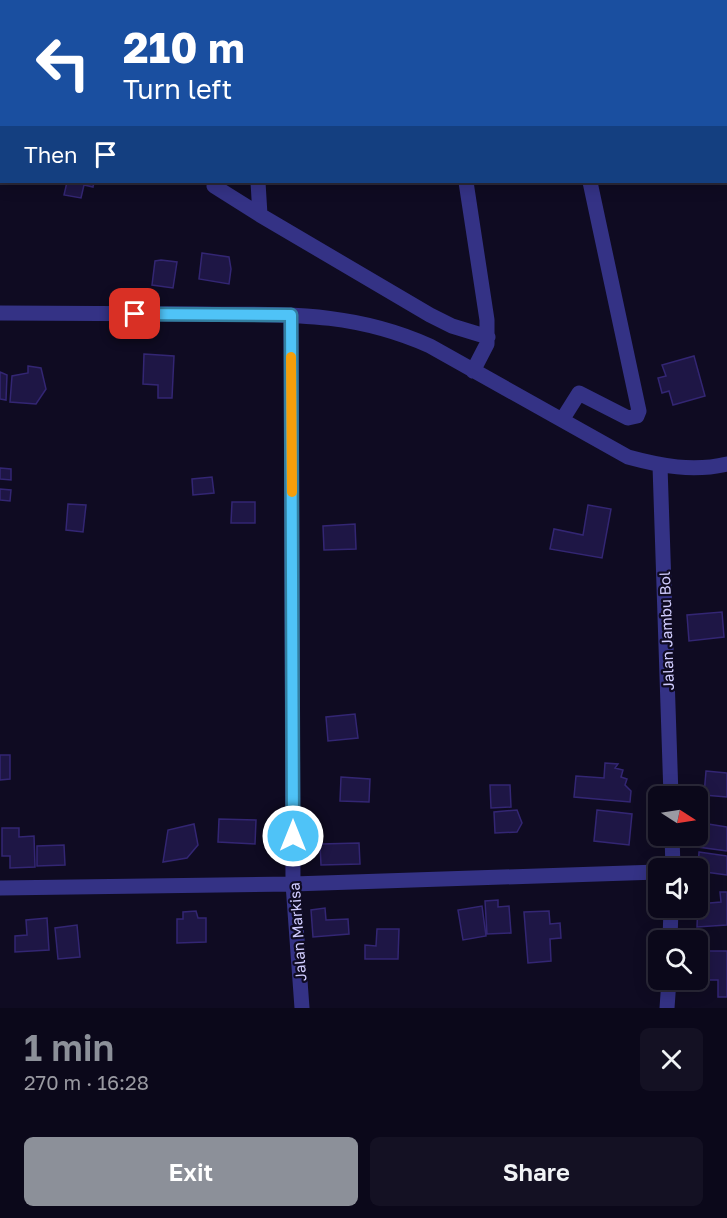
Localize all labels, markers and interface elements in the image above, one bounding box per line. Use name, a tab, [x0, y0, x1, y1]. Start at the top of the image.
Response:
text: 210 m	[123, 22, 245, 72]
icon: left	[24, 24, 102, 102]
text: Turn left	[123, 73, 232, 105]
icon: arrive	[89, 138, 122, 171]
text: Then	[24, 141, 77, 168]
pin	[109, 288, 160, 339]
icon: arrive	[118, 297, 151, 330]
street label: Jalan Jambu Bol	[655, 571, 677, 691]
north arrow	[648, 786, 708, 846]
map controls	[648, 786, 708, 990]
position arrow	[261, 804, 325, 868]
button: sound	[648, 858, 708, 918]
street label: Jalan Markisa	[285, 882, 309, 982]
button: search	[648, 930, 708, 990]
text: 1 min	[24, 1026, 114, 1069]
button: close	[640, 1028, 703, 1091]
text: 270 m · 16:28	[24, 1070, 149, 1094]
button: Exit	[24, 1137, 358, 1206]
button: Share	[370, 1137, 703, 1206]

